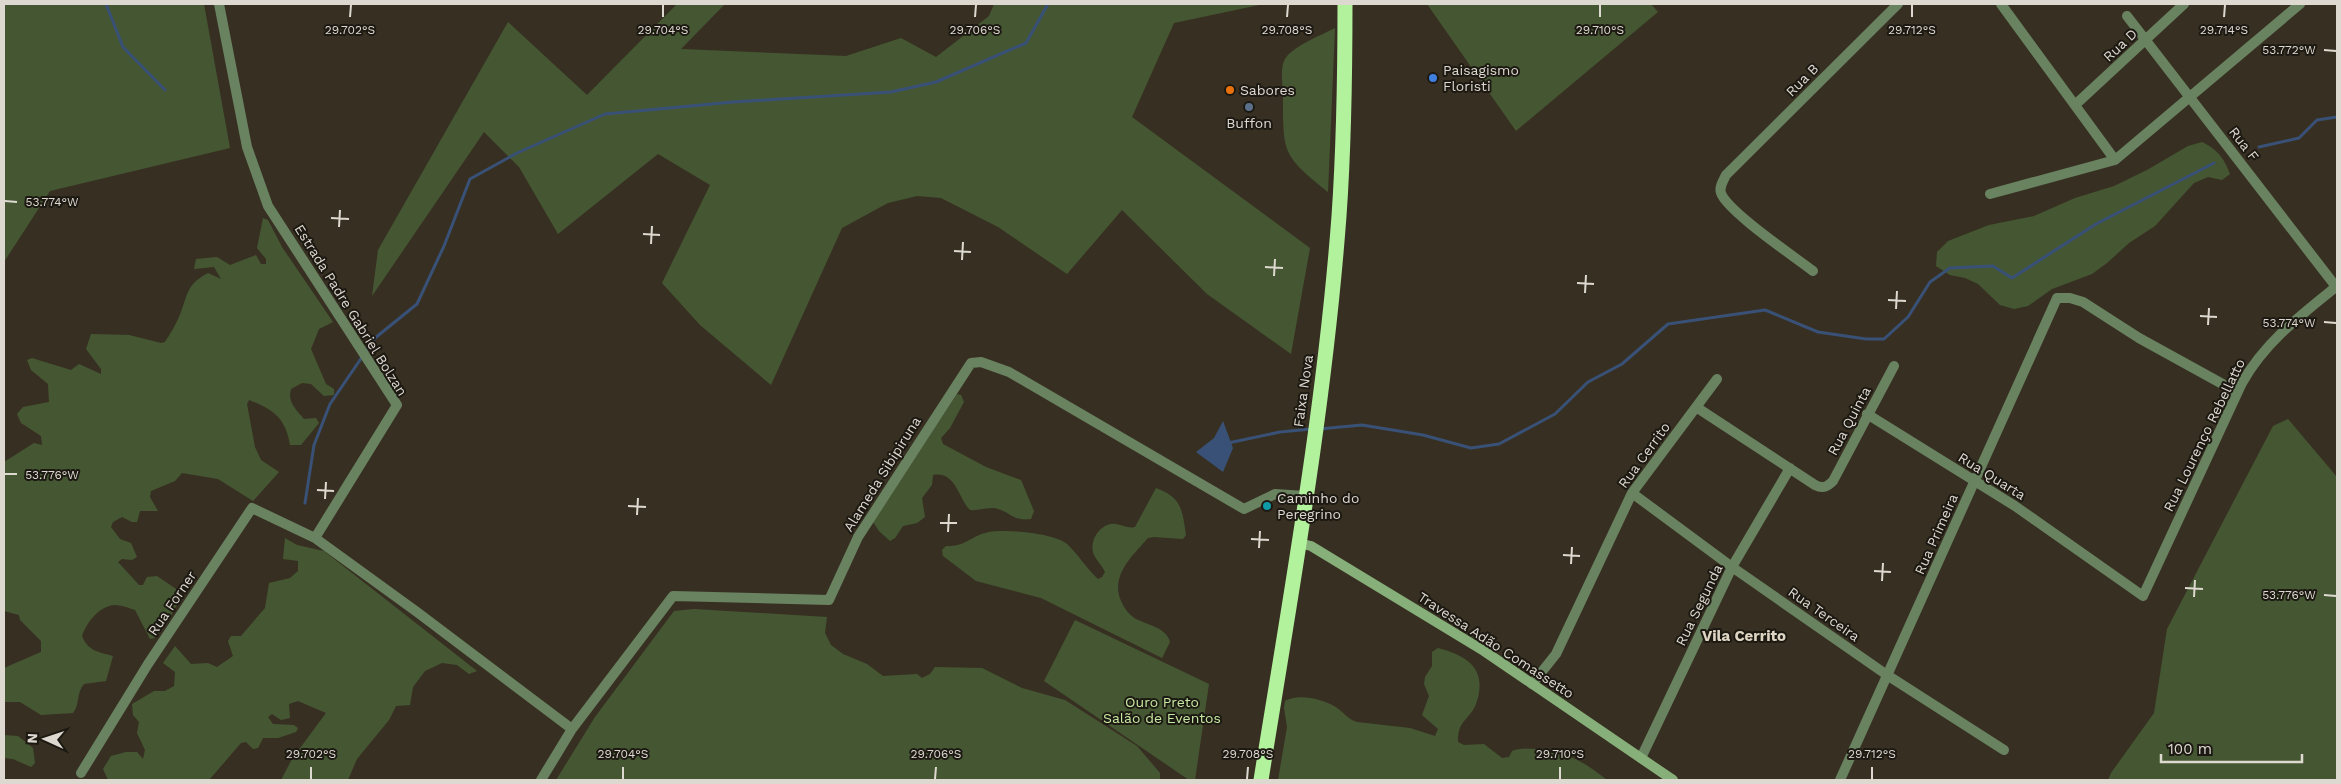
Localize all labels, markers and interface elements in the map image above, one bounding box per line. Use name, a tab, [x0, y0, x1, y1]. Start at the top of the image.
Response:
text: 29.702°S	[325, 23, 375, 37]
text: 29.704°S	[638, 23, 688, 37]
text: 29.706°S	[950, 23, 1000, 37]
text: 29.708°S	[1262, 23, 1312, 37]
text: 29.710°S	[1576, 23, 1624, 37]
text: 29.712°S	[1888, 23, 1936, 37]
text: 29.714°S	[2200, 23, 2248, 37]
street label: Rua D	[2100, 25, 2140, 65]
text: 53.772°W	[2262, 43, 2316, 57]
street label: Rua B	[1782, 60, 1822, 100]
place label: Paisagismo Floristi	[1443, 62, 1519, 94]
marker: Paisagismo Floristi	[1427, 72, 1439, 84]
place label: Sabores	[1240, 82, 1295, 98]
marker: Sabores	[1224, 84, 1236, 96]
marker: Buffon	[1243, 101, 1255, 113]
place label: Buffon	[1226, 115, 1272, 131]
street label: Rua F	[2226, 124, 2262, 164]
text: 53.774°W	[25, 195, 79, 209]
street label: Estrada Padre Gabriel Bolzan	[291, 221, 411, 399]
text: 53.774°W	[2262, 316, 2316, 330]
street label: Faixa Nova	[1290, 354, 1316, 428]
street label: Rua Lourenço Rebellatto	[2160, 356, 2248, 514]
street label: Rua Quinta	[1824, 384, 1874, 458]
street label: Alameda Sibipiruna	[840, 413, 924, 534]
street label: Rua Cerrito	[1615, 419, 1673, 491]
street label: Rua Quarta	[1955, 449, 2029, 503]
text: 53.776°W	[25, 468, 79, 482]
place label: Caminho do Peregrino	[1277, 490, 1359, 522]
street label: Rua Primeira	[1911, 491, 1961, 577]
marker: Caminho do Peregrino	[1261, 500, 1273, 512]
street label: Rua Segunda	[1672, 562, 1726, 648]
street label: Rua Forner	[145, 567, 200, 638]
street label: Rua Terceira	[1785, 584, 1863, 645]
text: 53.776°W	[2262, 588, 2316, 602]
street label: Travessa Adão Comassetto	[1415, 589, 1577, 701]
district label: Vila Cerrito	[1702, 627, 1786, 645]
park label: Ouro Preto Salão de Eventos	[1103, 694, 1221, 726]
north arrow	[20, 714, 70, 764]
scale bar	[2161, 732, 2302, 764]
text: N	[24, 733, 40, 744]
text: 100 m	[2168, 740, 2212, 758]
text: 29.702°S	[286, 747, 336, 761]
text: 29.704°S	[598, 747, 648, 761]
text: 29.706°S	[911, 747, 961, 761]
text: 29.708°S	[1223, 747, 1273, 761]
text: 29.710°S	[1536, 747, 1584, 761]
text: 29.712°S	[1848, 747, 1896, 761]

